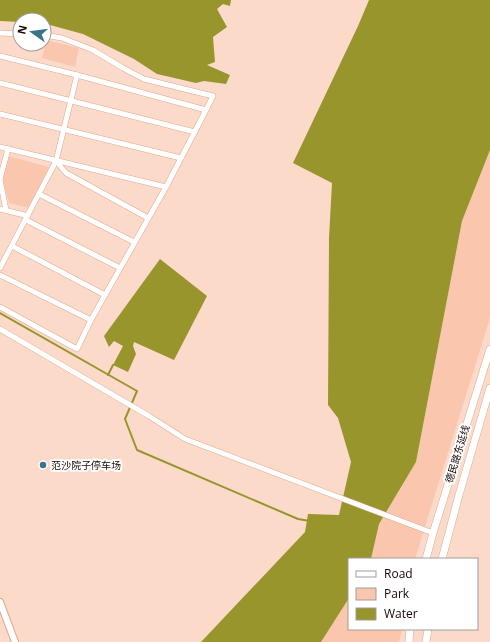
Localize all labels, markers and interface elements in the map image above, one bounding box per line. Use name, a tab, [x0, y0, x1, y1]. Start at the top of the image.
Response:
north arrow	[12, 12, 52, 52]
text: N	[13, 23, 30, 36]
street label: 德民路东延线	[442, 423, 472, 485]
place label: 范沙院子停车场	[51, 458, 121, 472]
marker: 范沙院子停车场	[38, 460, 48, 470]
legend	[348, 558, 478, 630]
text: Road	[384, 565, 413, 582]
text: Park	[384, 585, 410, 602]
text: Water	[384, 605, 418, 622]

